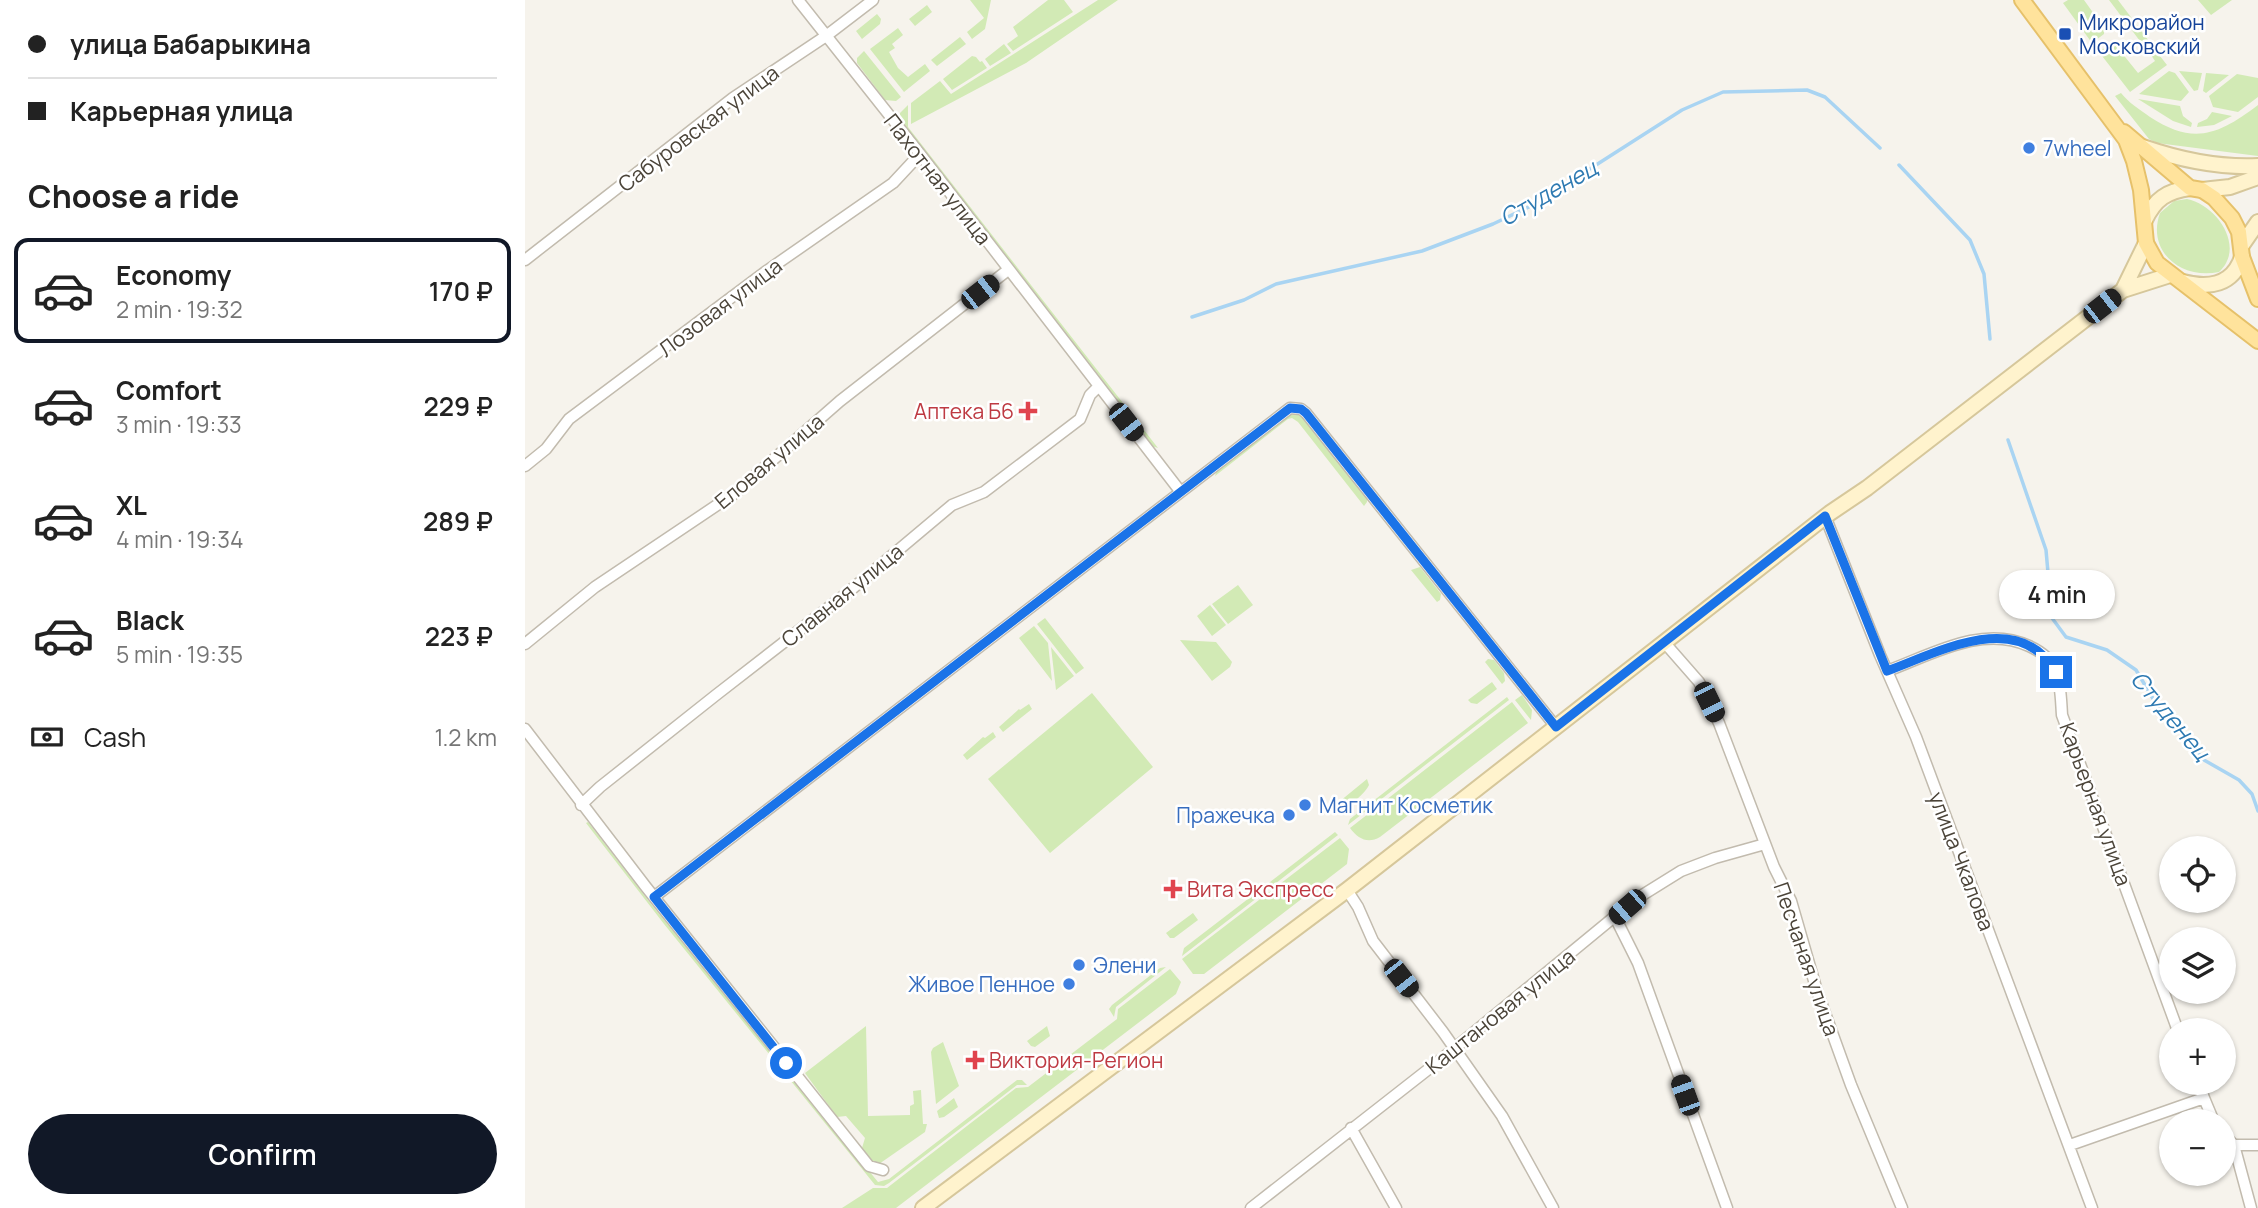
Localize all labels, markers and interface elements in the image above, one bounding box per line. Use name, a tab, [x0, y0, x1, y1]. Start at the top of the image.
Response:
place label: Микрорайон Московский	[2079, 8, 2205, 60]
text: улица Бабарыкина	[70, 26, 311, 62]
marker: Микрорайон Московский	[2057, 26, 2073, 42]
street label: Сабуровская улица	[612, 58, 784, 198]
text: Карьерная улица	[70, 93, 293, 129]
street label: Пахотная улица	[878, 108, 998, 250]
place label: 7wheel	[2043, 134, 2112, 162]
marker: 7wheel	[2021, 140, 2037, 156]
water label: Студенец	[1493, 151, 1603, 233]
text: Choose a ride	[28, 174, 239, 218]
street label: Лозовая улица	[652, 251, 788, 363]
text: Economy	[116, 257, 231, 293]
icon: car	[32, 259, 95, 322]
car	[957, 271, 1004, 313]
text: 170 ₽	[429, 273, 493, 309]
car	[2079, 285, 2126, 327]
text: 2 min · 19:32	[116, 293, 243, 325]
text: Comfort	[116, 372, 222, 408]
icon: car	[32, 374, 95, 437]
text: 229 ₽	[423, 388, 493, 424]
place label: Аптека Б6	[914, 397, 1014, 425]
car	[1105, 399, 1148, 445]
marker: Аптека Б6	[1020, 403, 1036, 419]
street label: Еловая улица	[708, 407, 830, 515]
text: 3 min · 19:33	[116, 408, 242, 440]
text: XL	[116, 487, 147, 523]
icon: car	[32, 489, 95, 552]
text: 289 ₽	[423, 503, 493, 539]
text: 4 min · 19:34	[116, 523, 244, 555]
street label: Славная улица	[775, 537, 909, 653]
callout: 4 min	[1998, 570, 2114, 620]
text: 4 min	[2028, 578, 2086, 610]
text: Black	[116, 602, 184, 638]
icon: car	[32, 604, 95, 667]
text: 223 ₽	[425, 618, 493, 654]
text: 5 min · 19:35	[116, 638, 243, 670]
route end	[2040, 656, 2072, 688]
water label: Студенец	[2124, 663, 2219, 767]
car	[1691, 679, 1728, 725]
icon: cash	[28, 718, 66, 756]
text: Cash	[84, 719, 146, 755]
street label: Карьерная улица	[2053, 719, 2139, 889]
text: 1.2 km	[434, 721, 497, 753]
street label: улица Чкалова	[1923, 788, 2001, 934]
place label: Магнит Косметик	[1319, 791, 1493, 819]
marker: Магнит Косметик	[1297, 797, 1313, 813]
place label: Пражечка	[1176, 801, 1275, 829]
marker: Пражечка	[1281, 807, 1297, 823]
map controls	[2159, 836, 2236, 1186]
button: locate	[2159, 836, 2236, 913]
place label: Вита Экспресс	[1187, 875, 1334, 903]
street label: Песчаная улица	[1768, 878, 1846, 1040]
marker: Вита Экспресс	[1165, 881, 1181, 897]
car	[1605, 885, 1650, 929]
button: layers	[2159, 927, 2236, 1004]
street label: Каштановая улица	[1419, 942, 1581, 1080]
place label: Элени	[1093, 951, 1156, 979]
car	[1380, 955, 1423, 1001]
marker: Элени	[1071, 957, 1087, 973]
place label: Живое Пенное	[908, 970, 1055, 998]
marker: Живое Пенное	[1061, 976, 1077, 992]
button: +	[2159, 1018, 2236, 1095]
place label: Виктория-Регион	[989, 1046, 1163, 1074]
route start	[770, 1047, 802, 1079]
marker: Виктория-Регион	[967, 1052, 983, 1068]
car	[1668, 1072, 1703, 1118]
button: −	[2159, 1109, 2236, 1186]
button: Confirm	[28, 1114, 497, 1194]

